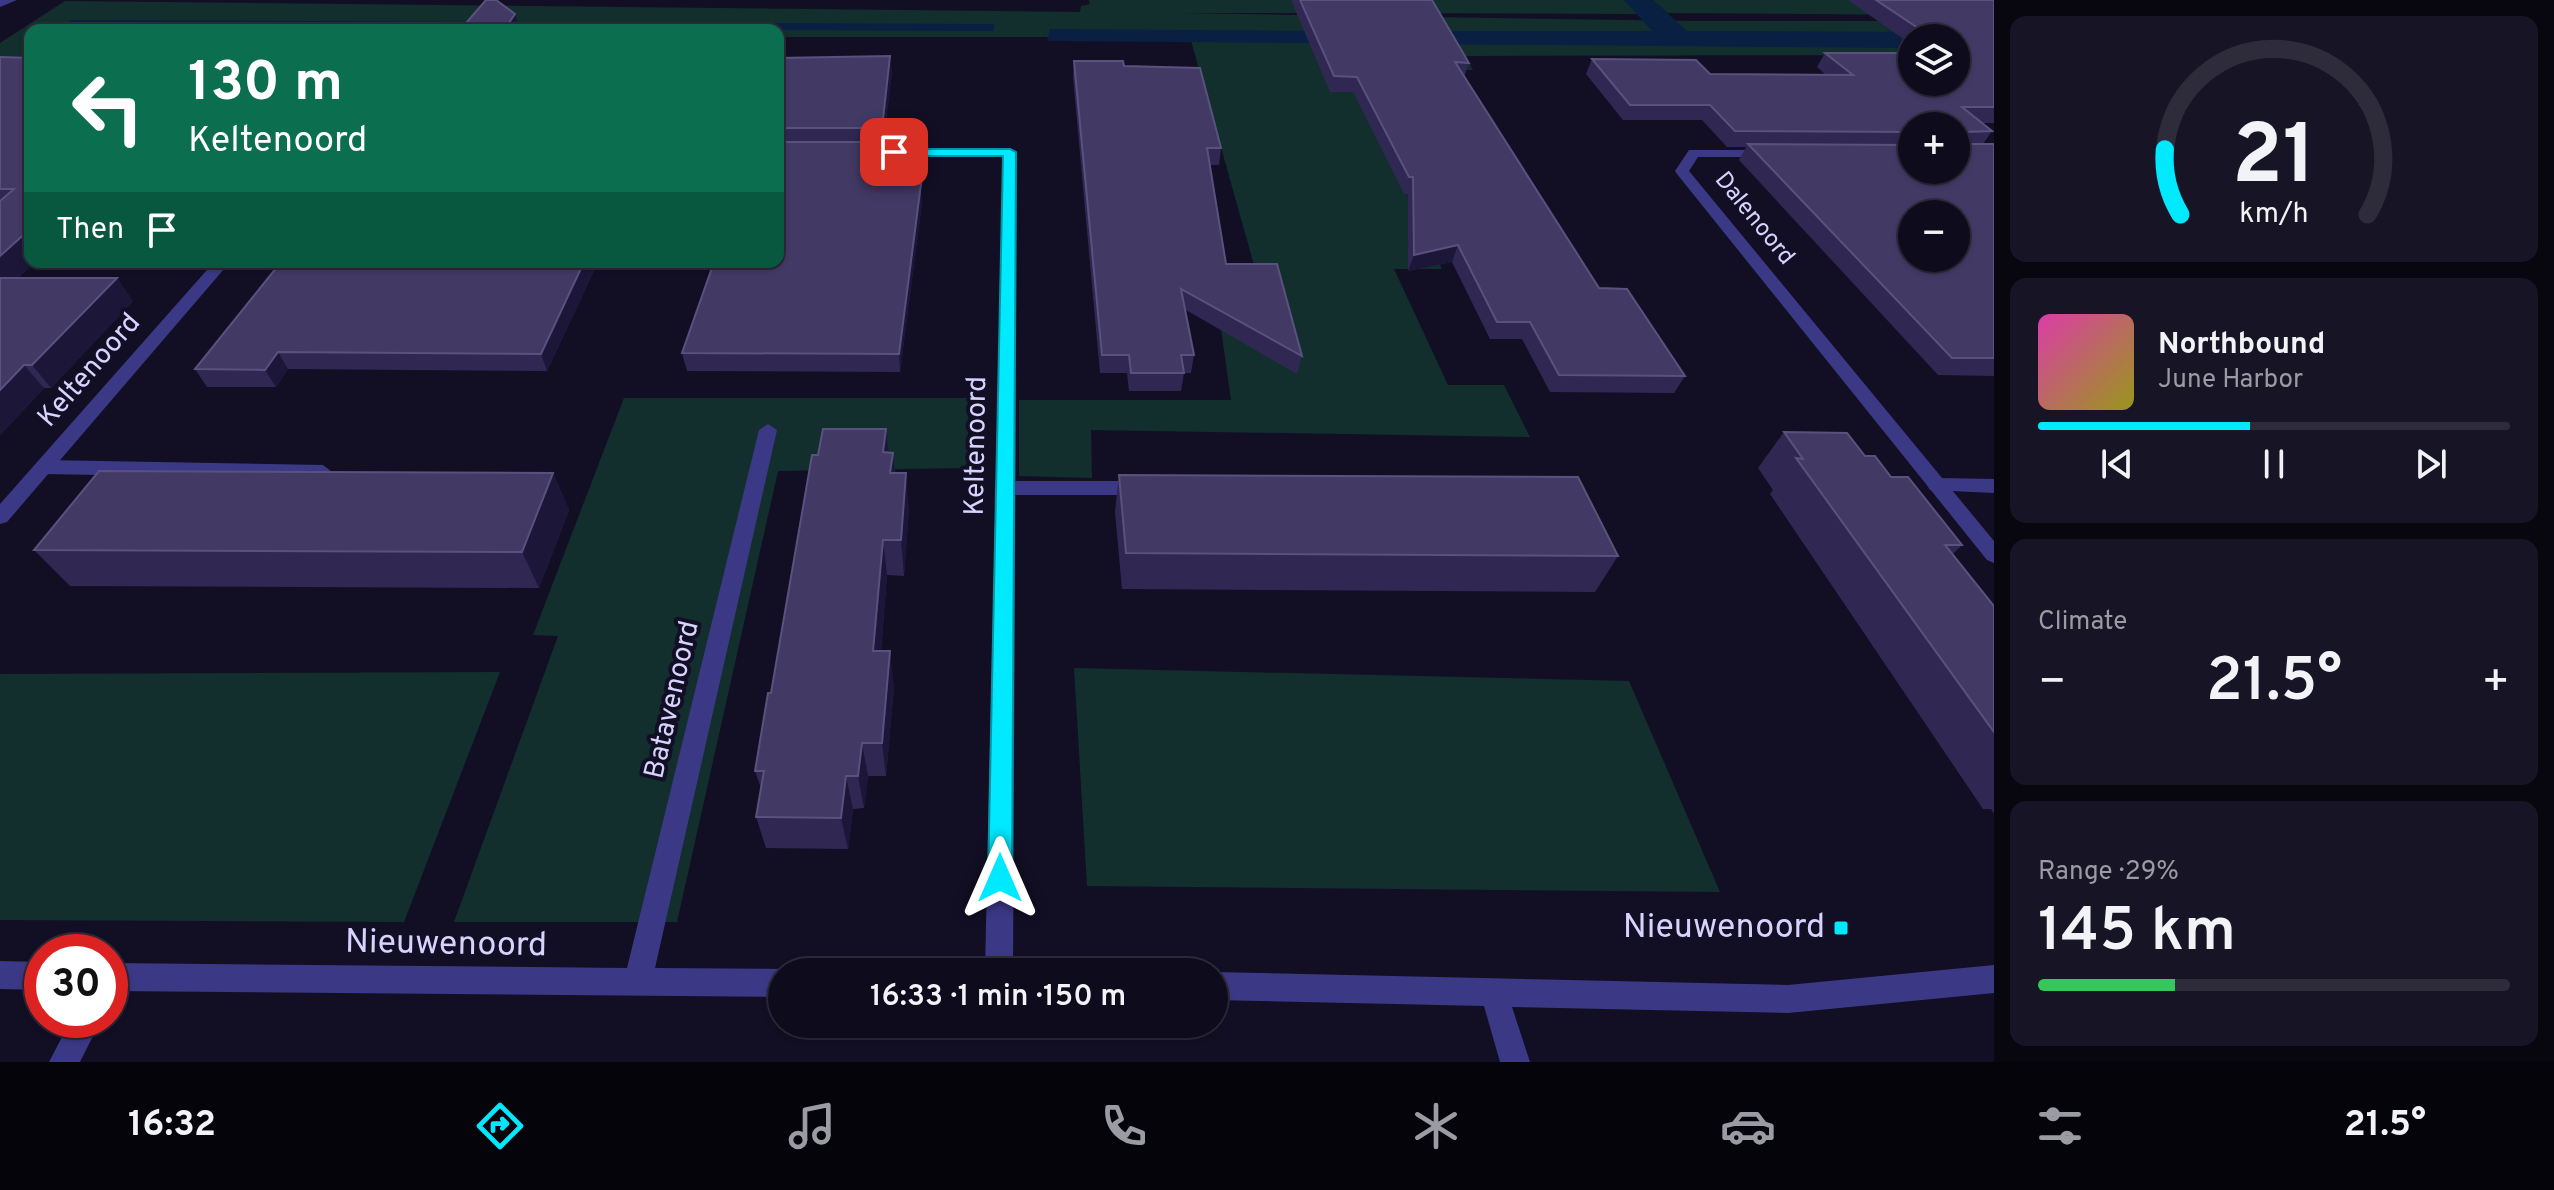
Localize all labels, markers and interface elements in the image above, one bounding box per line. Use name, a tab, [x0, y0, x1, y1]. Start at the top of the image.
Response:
map controls	[1898, 24, 1970, 272]
button: layers	[1898, 24, 1970, 96]
text: 130 m	[188, 50, 343, 120]
icon: left	[56, 56, 160, 160]
text: 21	[2232, 107, 2316, 212]
button: +	[1898, 112, 1970, 184]
pin	[860, 118, 928, 186]
text: Keltenoord	[188, 119, 367, 165]
icon: arrive	[872, 130, 916, 174]
street label: Dalenoord	[1707, 166, 1801, 272]
text: km/h	[2239, 197, 2309, 233]
button: −	[1898, 200, 1970, 272]
icon: arrive	[140, 208, 184, 252]
text: Then	[56, 212, 124, 249]
street label: Keltenoord	[31, 307, 149, 435]
text: Northbound	[2158, 327, 2325, 364]
text: June Harbor	[2158, 364, 2303, 397]
street label: Keltenoord	[958, 376, 996, 516]
icon: previous	[2095, 442, 2139, 486]
icon: pause	[2252, 442, 2296, 486]
icon: next	[2409, 442, 2453, 486]
text: Climate	[2038, 606, 2127, 639]
street label: Batavenoord	[637, 617, 709, 783]
text: 21.5°	[2206, 646, 2342, 722]
text: −	[2038, 656, 2066, 712]
text: +	[2482, 656, 2510, 712]
position arrow	[958, 836, 1042, 920]
text: Range · 29%	[2038, 856, 2179, 889]
text: 145 km	[2038, 896, 2236, 972]
place label: Nieuwenoord	[1623, 907, 1825, 950]
marker: Nieuwenoord	[1832, 919, 1850, 937]
street label: Nieuwenoord	[345, 922, 547, 968]
speed limit sign: 30	[24, 934, 128, 1038]
text: 16:33 · 1 min · 150 m	[870, 979, 1126, 1016]
icon: directions	[472, 1098, 528, 1154]
icon: music	[784, 1098, 840, 1154]
icon: phone	[1096, 1098, 1152, 1154]
icon: climate	[1408, 1098, 1464, 1154]
icon: car	[1720, 1098, 1776, 1154]
icon: filters	[2032, 1098, 2088, 1154]
text: 16:32	[128, 1103, 216, 1149]
text: 21.5°	[2344, 1103, 2426, 1149]

